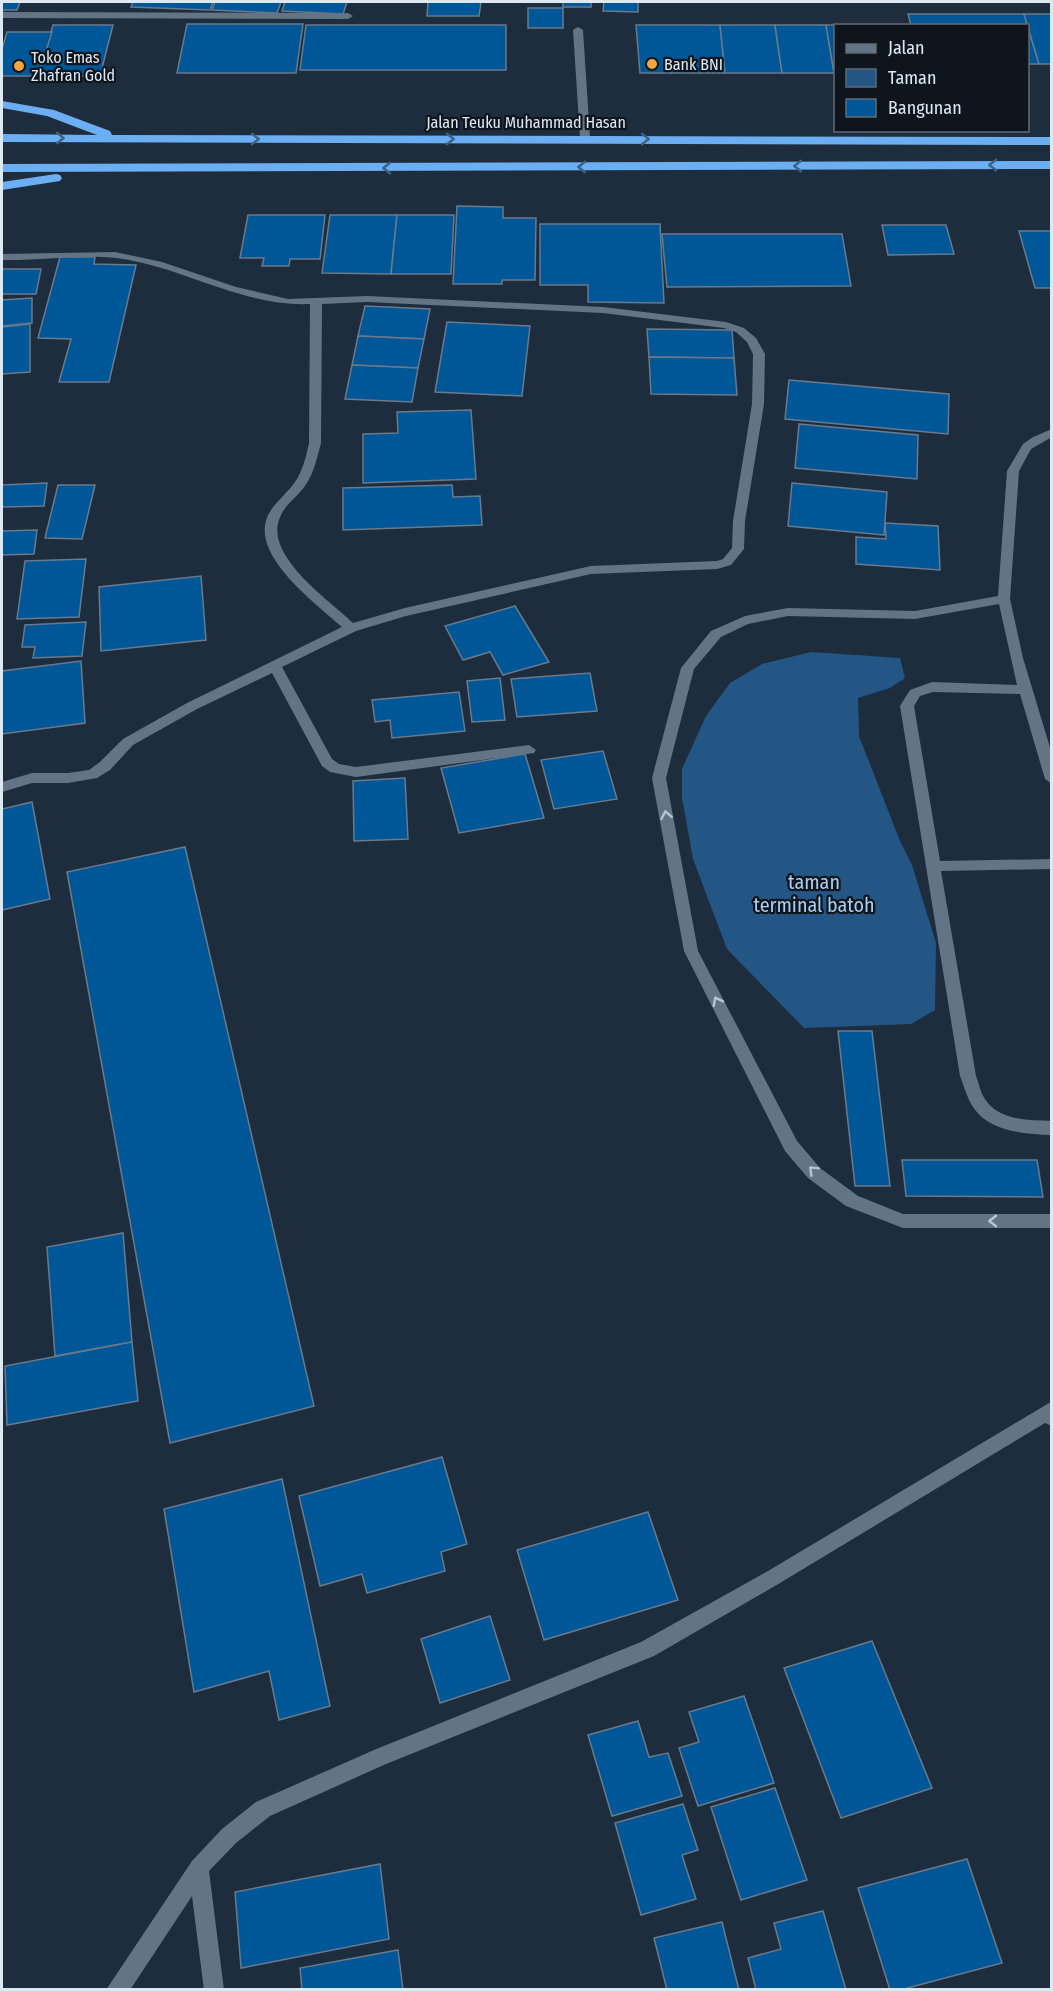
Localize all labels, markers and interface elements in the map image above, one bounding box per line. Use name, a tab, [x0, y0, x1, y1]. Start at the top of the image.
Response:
legend	[834, 24, 1029, 132]
text: Jalan	[888, 37, 925, 59]
place label: Toko Emas Zhafran Gold	[31, 48, 115, 85]
place label: Bank BNI	[664, 55, 723, 74]
marker: Bank BNI	[645, 57, 659, 71]
marker: Toko Emas Zhafran Gold	[12, 59, 26, 73]
text: Taman	[888, 67, 936, 89]
text: Bangunan	[888, 97, 962, 119]
street label: Jalan Teuku Muhammad Hasan	[426, 113, 626, 132]
one-way arrow	[55, 132, 64, 144]
one-way arrow	[250, 133, 259, 145]
one-way arrow	[445, 133, 454, 145]
one-way arrow	[640, 133, 649, 145]
one-way arrow	[989, 159, 998, 171]
one-way arrow	[794, 160, 803, 172]
one-way arrow	[578, 161, 587, 173]
one-way arrow	[383, 162, 392, 174]
one-way arrow	[660, 810, 673, 820]
park label: taman terminal batoh	[753, 870, 875, 917]
one-way arrow	[713, 997, 725, 1008]
one-way arrow	[809, 1167, 820, 1178]
one-way arrow	[988, 1215, 997, 1227]

